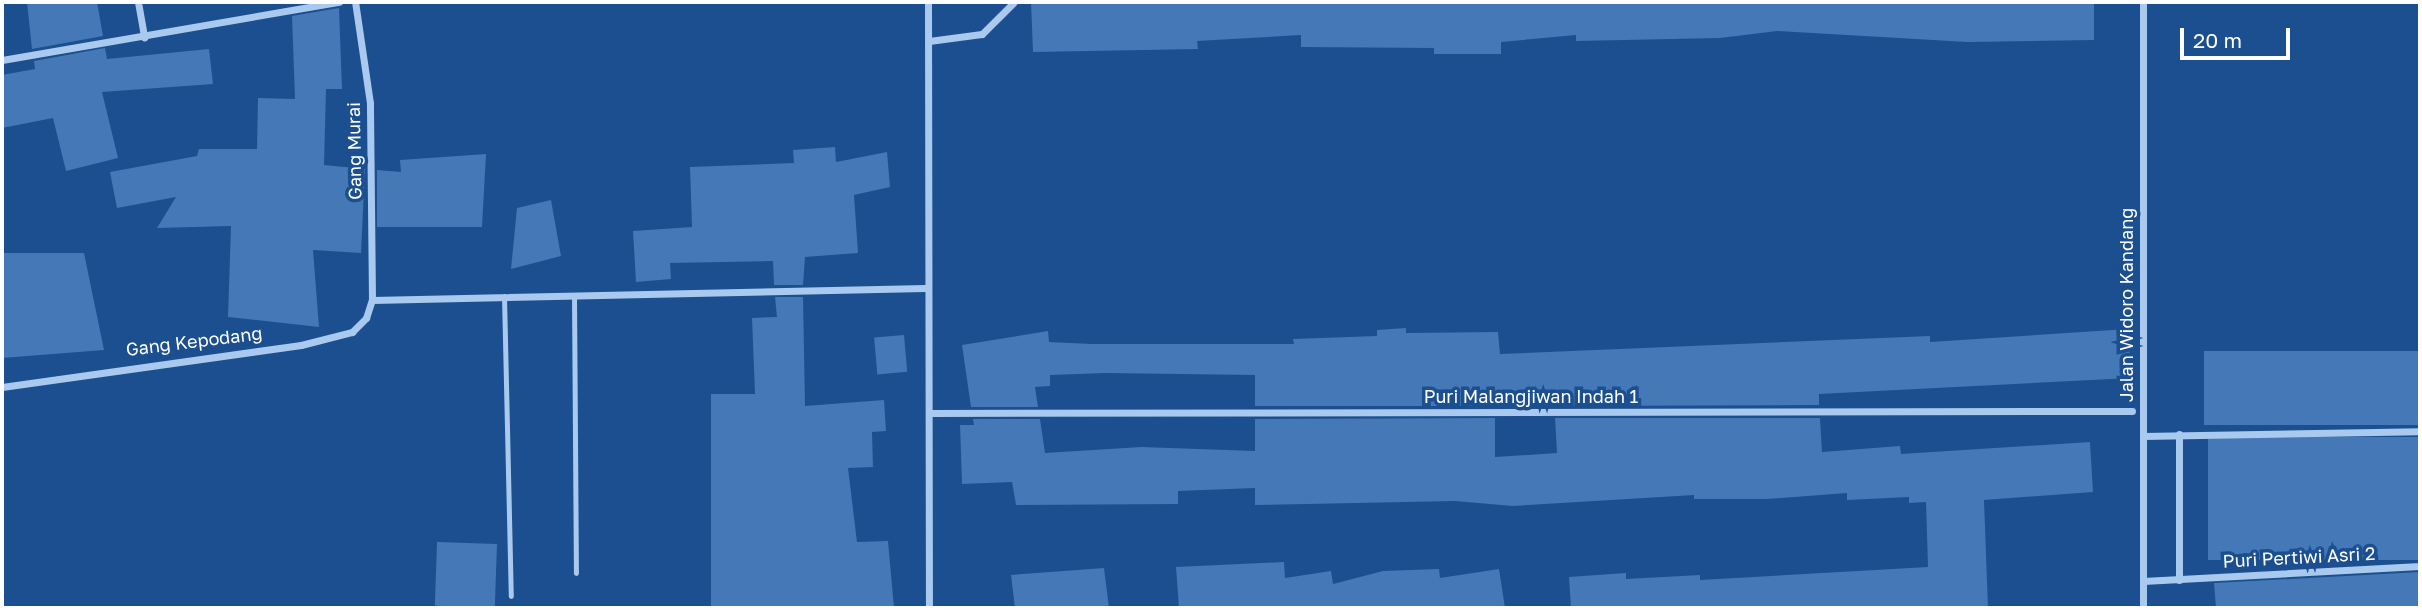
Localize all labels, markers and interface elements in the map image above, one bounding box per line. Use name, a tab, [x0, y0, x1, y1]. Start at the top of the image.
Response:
scale bar	[2184, 14, 2294, 58]
text: 20 m	[2193, 27, 2242, 53]
street label: Gang Murai	[342, 102, 366, 200]
street label: Jalan Widoro Kandang	[2115, 208, 2137, 402]
street label: Gang Kepodang	[125, 322, 263, 360]
street label: Puri Malangjiwan Indah 1	[1424, 385, 1638, 407]
street label: Puri Pertiwi Asri 2	[2222, 542, 2376, 572]

